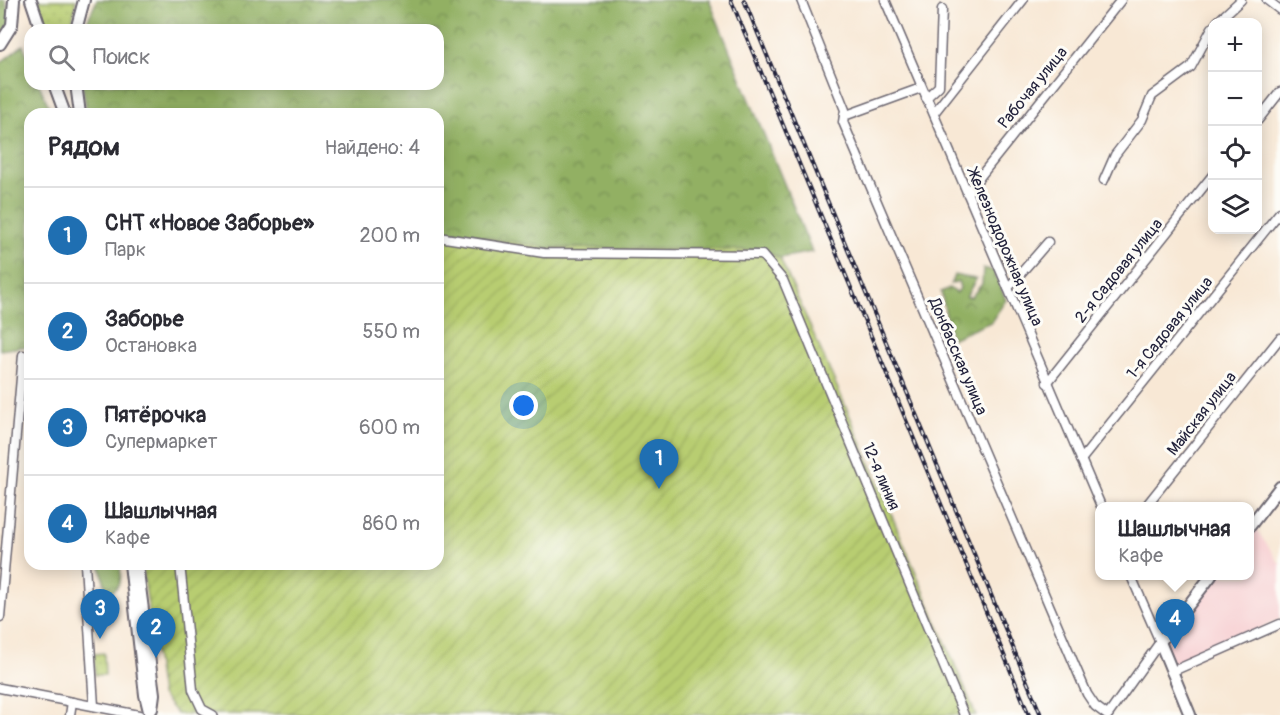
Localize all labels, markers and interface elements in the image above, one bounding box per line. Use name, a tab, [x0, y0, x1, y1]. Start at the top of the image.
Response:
map controls	[1208, 18, 1262, 234]
button: +	[1208, 18, 1262, 72]
search box	[24, 24, 444, 90]
icon: search	[45, 41, 78, 74]
text: Поиск	[93, 43, 150, 71]
street label: Рабочая улица	[994, 43, 1072, 132]
button: −	[1208, 72, 1262, 126]
button: locate	[1208, 126, 1262, 180]
text: Рядом	[48, 131, 120, 163]
text: Найдено: 4	[325, 135, 420, 160]
street label: Железнодорожная улица	[962, 163, 1047, 329]
button: layers	[1208, 180, 1262, 234]
text: СНТ «Новое Заборье»	[105, 209, 314, 237]
street label: 2-я Садовая улица	[1071, 214, 1167, 327]
text: 1	[64, 223, 71, 248]
text: 200 m	[359, 223, 420, 248]
text: Парк	[105, 237, 146, 262]
street label: 1-я Садовая улица	[1122, 272, 1217, 383]
street label: Донбасская улица	[924, 294, 992, 418]
text: Заборье	[105, 305, 184, 333]
text: 2	[62, 319, 73, 344]
text: 550 m	[363, 319, 420, 344]
text: Остановка	[105, 333, 197, 358]
street label: Майская улица	[1163, 368, 1241, 460]
your location	[509, 391, 538, 420]
text: Пятёрочка	[105, 401, 206, 429]
text: 3	[62, 415, 73, 440]
text: 600 m	[359, 415, 420, 440]
text: Супермаркет	[105, 429, 217, 454]
pin: 1	[640, 440, 678, 489]
street label: 12-я линия	[858, 440, 904, 513]
text: Шашлычная	[105, 497, 217, 525]
popup	[1095, 502, 1254, 580]
text: 4	[62, 511, 73, 536]
text: 860 m	[363, 511, 420, 536]
text: Шашлычная	[1118, 515, 1231, 543]
text: Кафе	[105, 525, 150, 550]
text: Кафе	[1118, 543, 1163, 568]
pin: 3	[80, 590, 120, 639]
pin: 4	[1156, 600, 1194, 649]
pin: 2	[136, 608, 176, 658]

